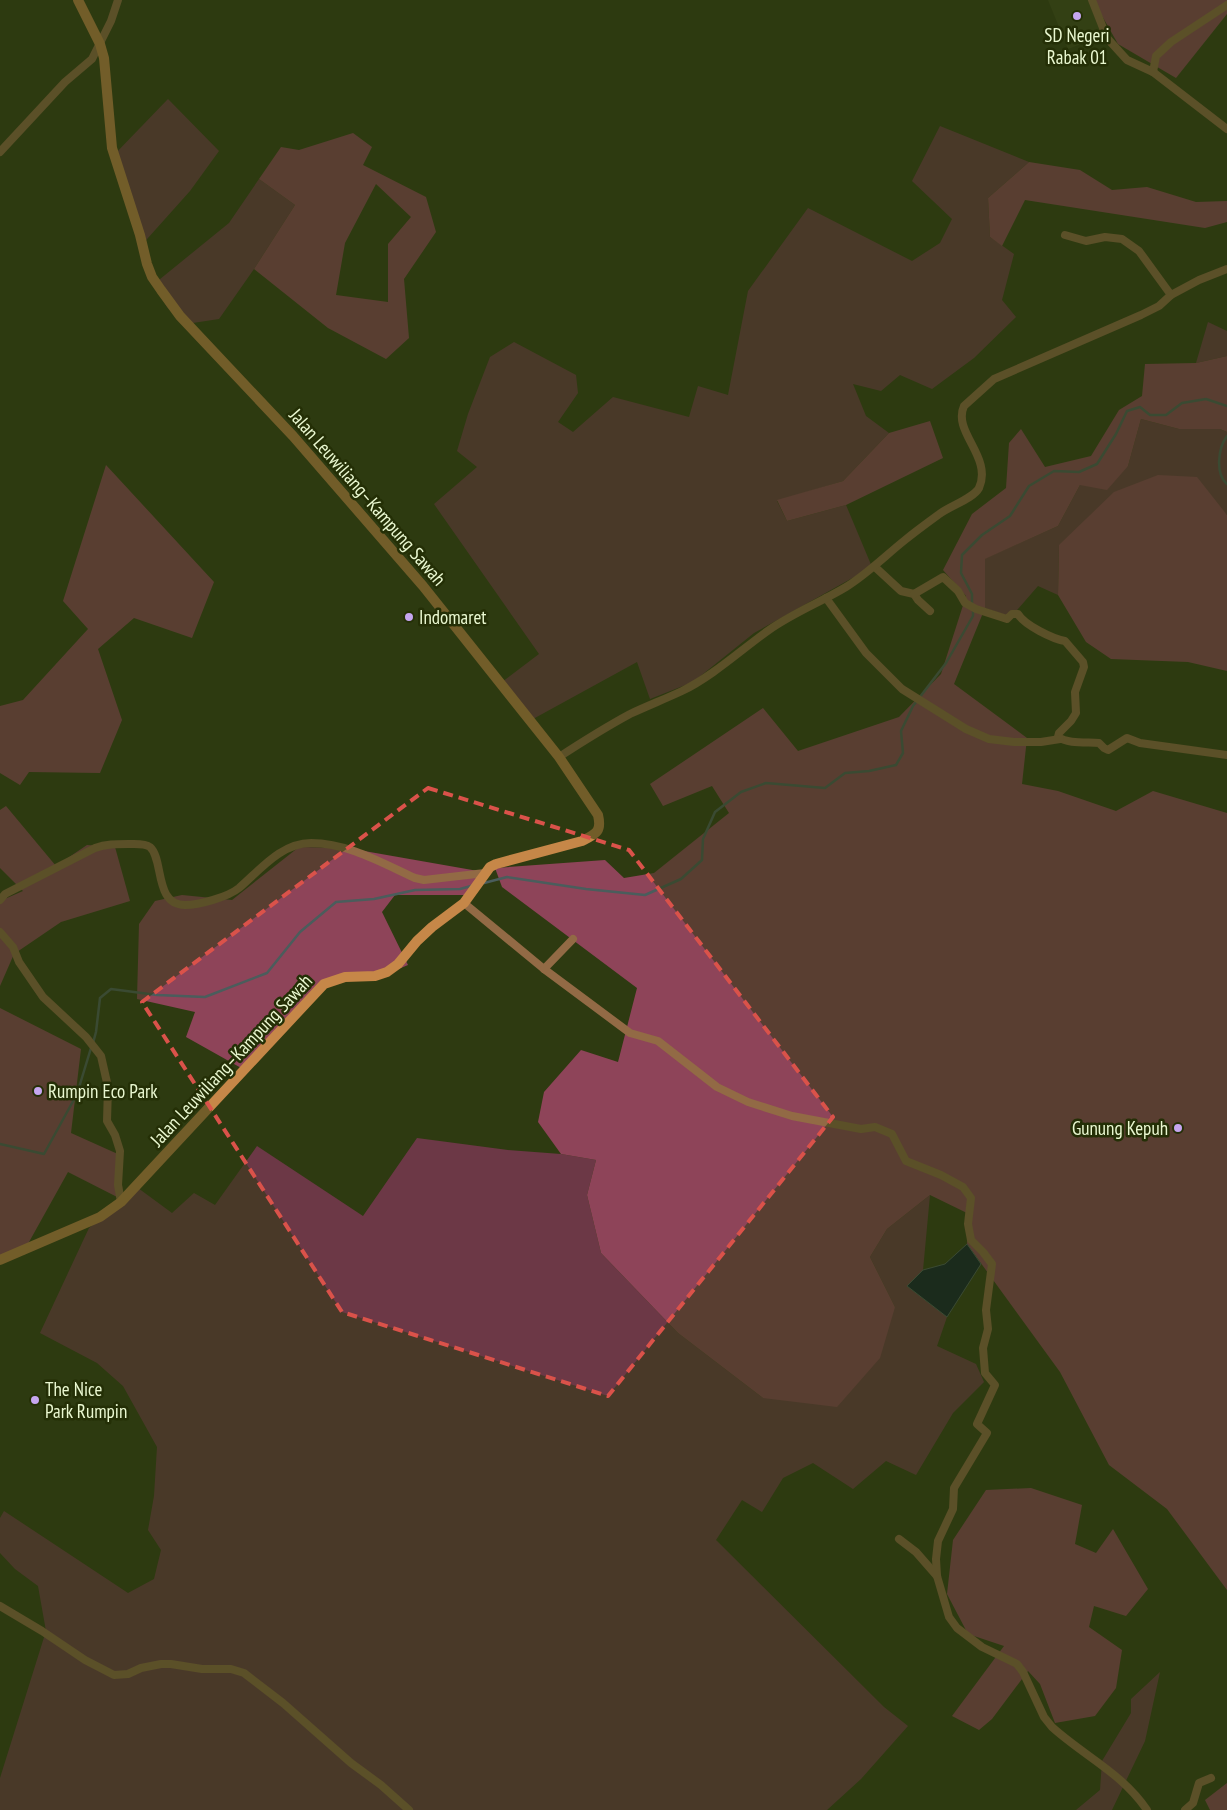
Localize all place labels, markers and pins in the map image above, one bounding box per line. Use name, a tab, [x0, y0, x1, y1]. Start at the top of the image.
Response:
marker: SD Negeri Rabak 01	[1071, 10, 1083, 22]
place label: SD Negeri Rabak 01	[1044, 23, 1110, 69]
place label: Indomaret	[419, 605, 487, 629]
marker: Indomaret	[403, 611, 415, 623]
place label: Rumpin Eco Park	[48, 1079, 158, 1103]
marker: Rumpin Eco Park	[32, 1085, 44, 1097]
place label: Gunung Kepuh	[1072, 1116, 1168, 1140]
marker: Gunung Kepuh	[1172, 1122, 1184, 1134]
place label: The Nice Park Rumpin	[45, 1377, 127, 1423]
marker: The Nice Park Rumpin	[29, 1394, 41, 1406]

